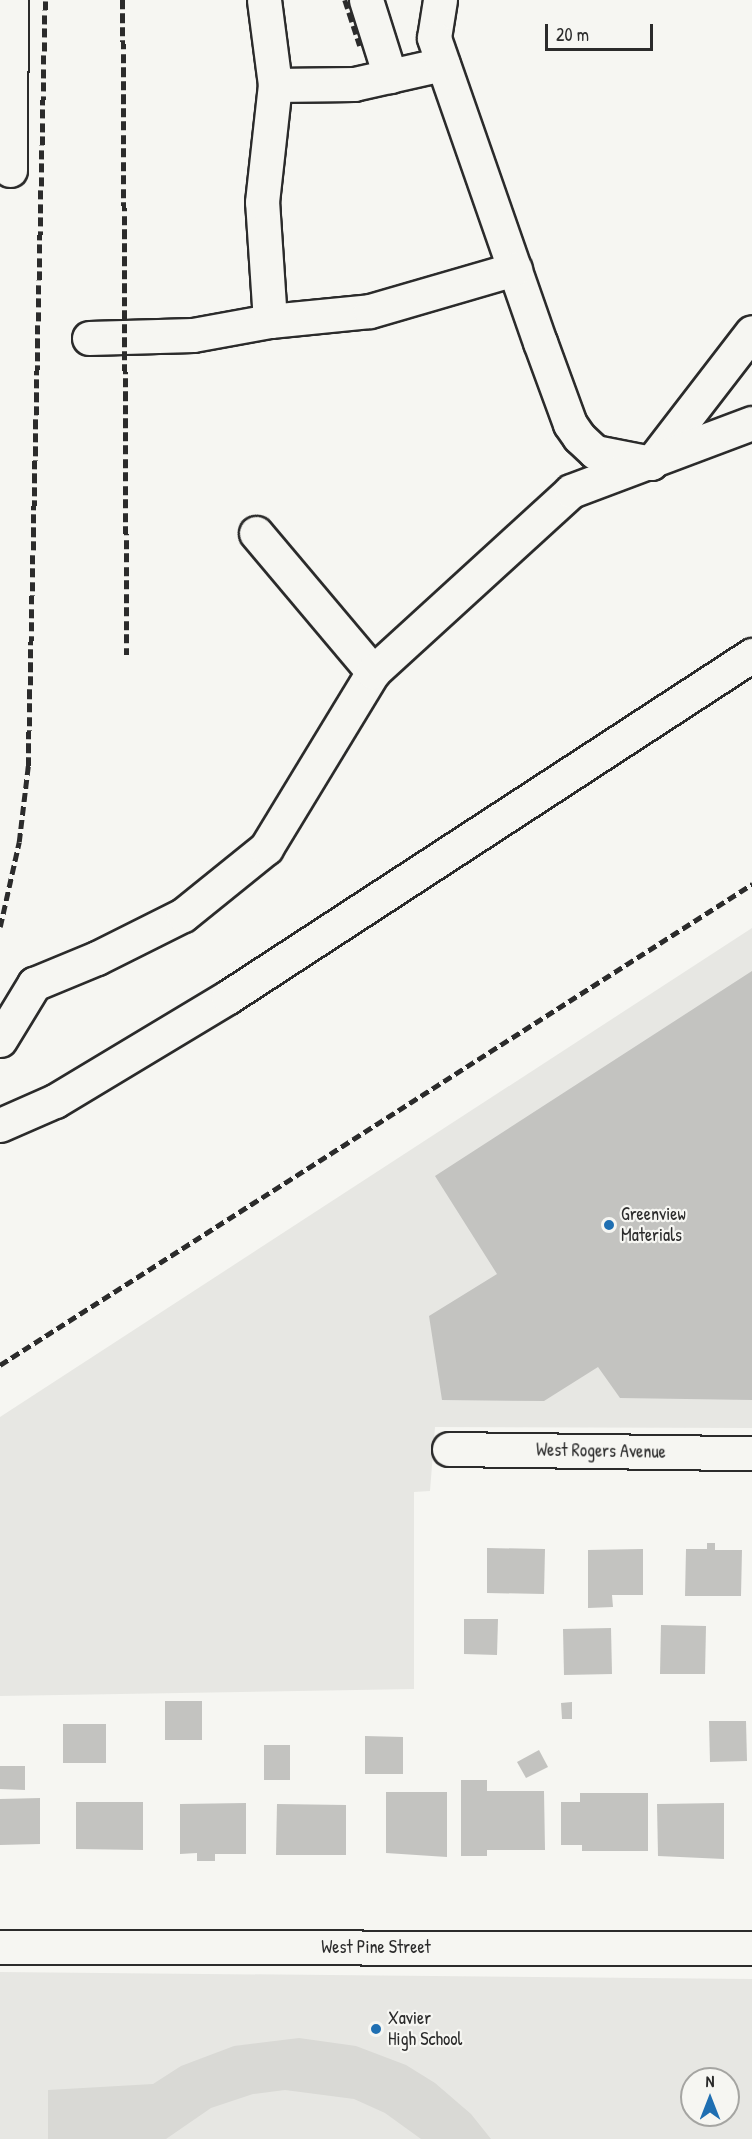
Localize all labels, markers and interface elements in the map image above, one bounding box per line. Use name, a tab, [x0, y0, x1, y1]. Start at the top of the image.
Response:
scale bar	[548, 12, 656, 50]
text: 20 m	[556, 22, 589, 47]
place label: Greenview Materials	[621, 1204, 686, 1246]
marker: Greenview Materials	[602, 1218, 616, 1232]
street label: West Rogers Avenue	[536, 1439, 666, 1463]
street label: West Pine Street	[321, 1936, 431, 1958]
place label: Xavier High School	[388, 2008, 462, 2050]
marker: Xavier High School	[369, 2022, 383, 2036]
north arrow	[680, 2067, 740, 2127]
text: N	[706, 2070, 714, 2092]

